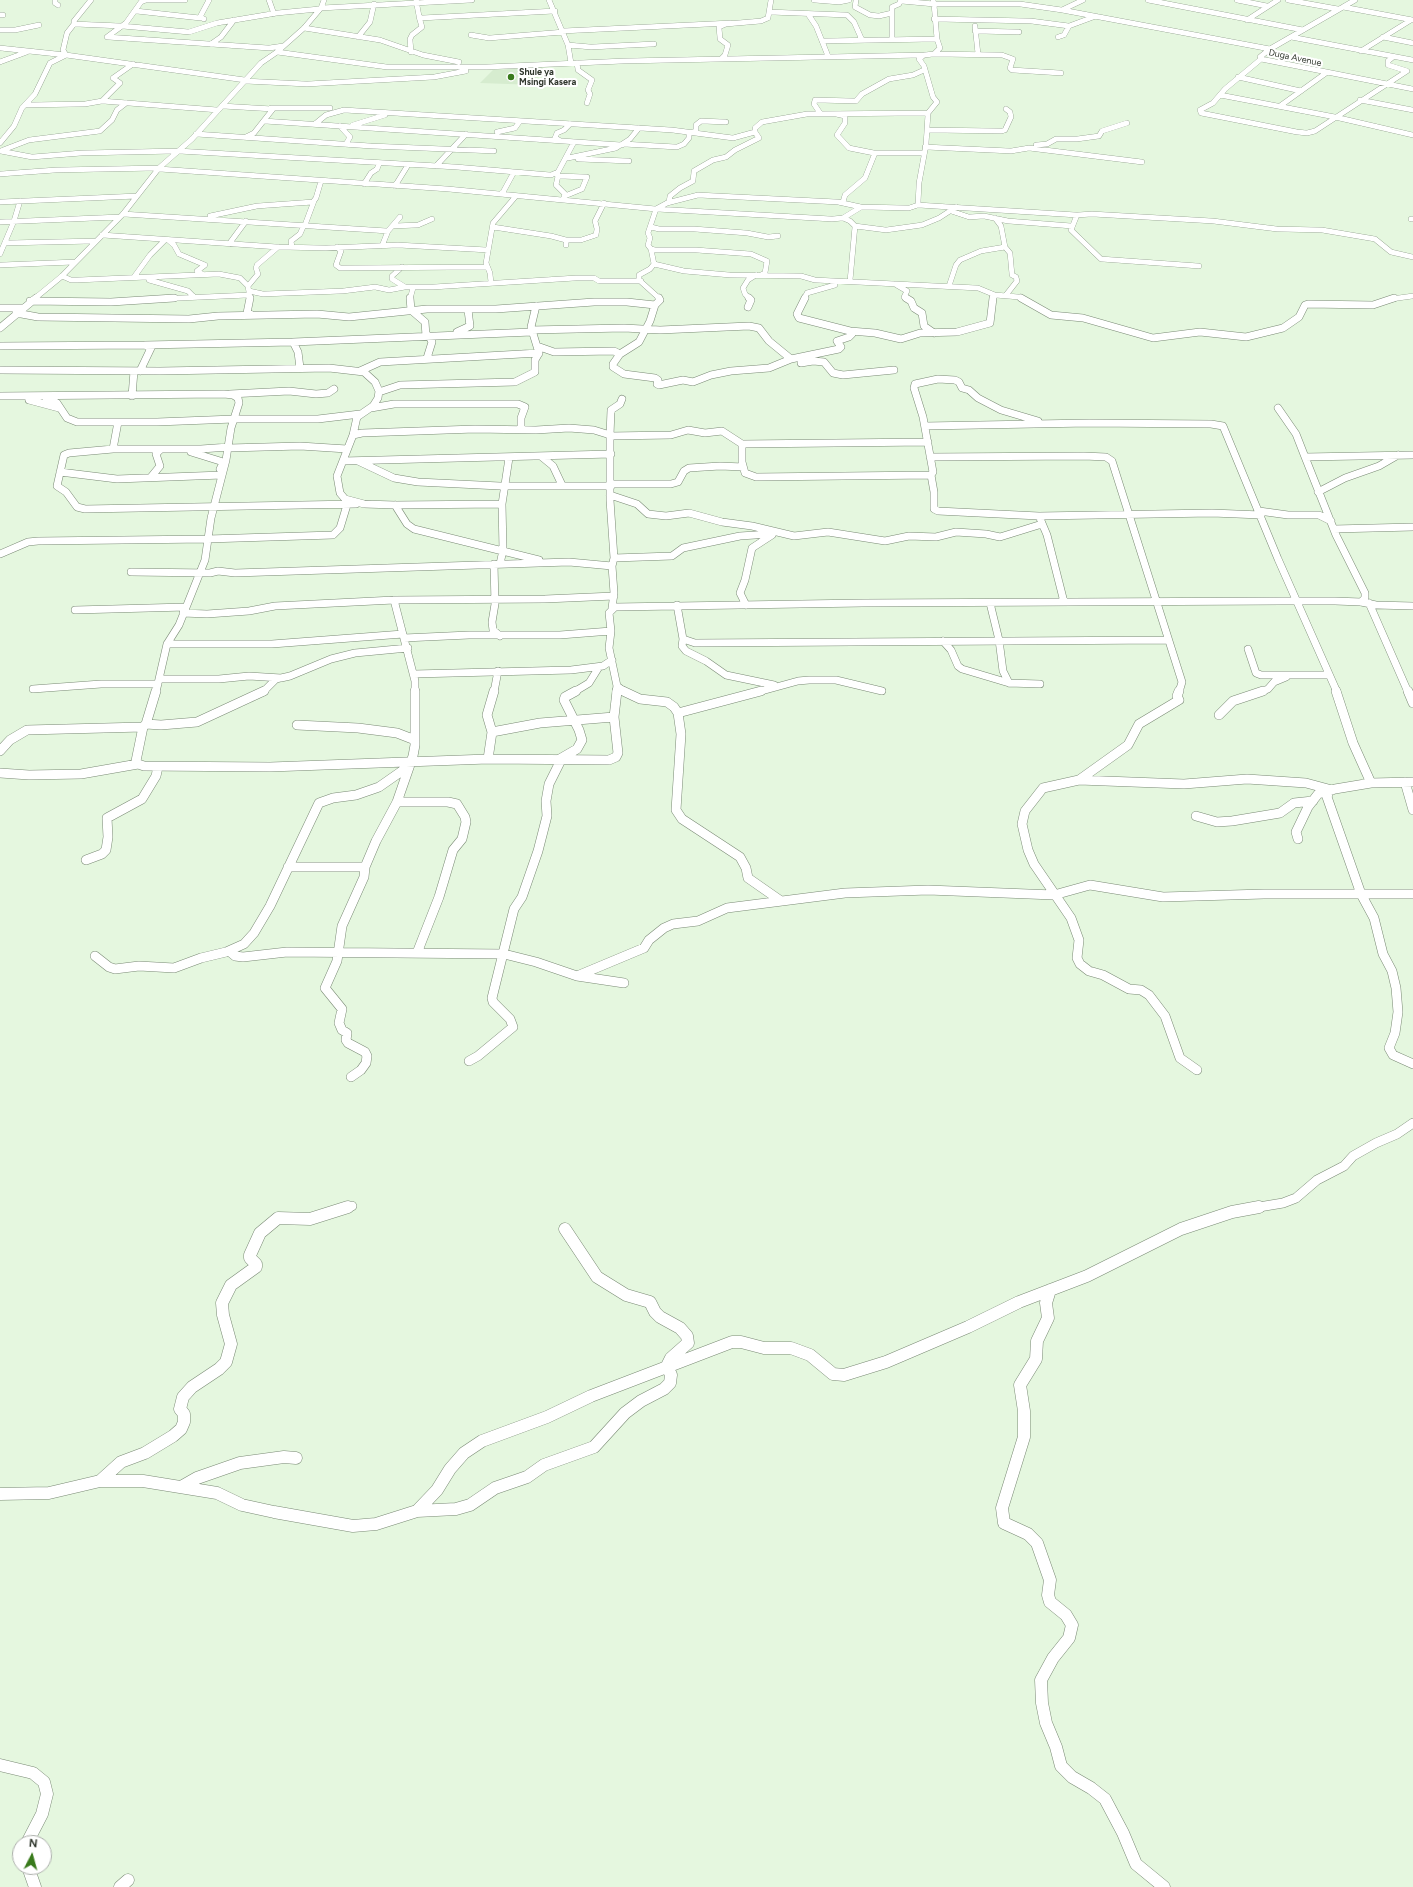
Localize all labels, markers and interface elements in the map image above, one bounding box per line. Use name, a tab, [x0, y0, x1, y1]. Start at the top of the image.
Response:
street label: Duga Avenue	[1268, 47, 1322, 69]
place label: Shule ya Msingi Kasera	[519, 67, 576, 88]
marker: Shule ya Msingi Kasera	[506, 72, 516, 82]
north arrow	[12, 1835, 52, 1875]
text: N	[28, 1837, 38, 1850]

